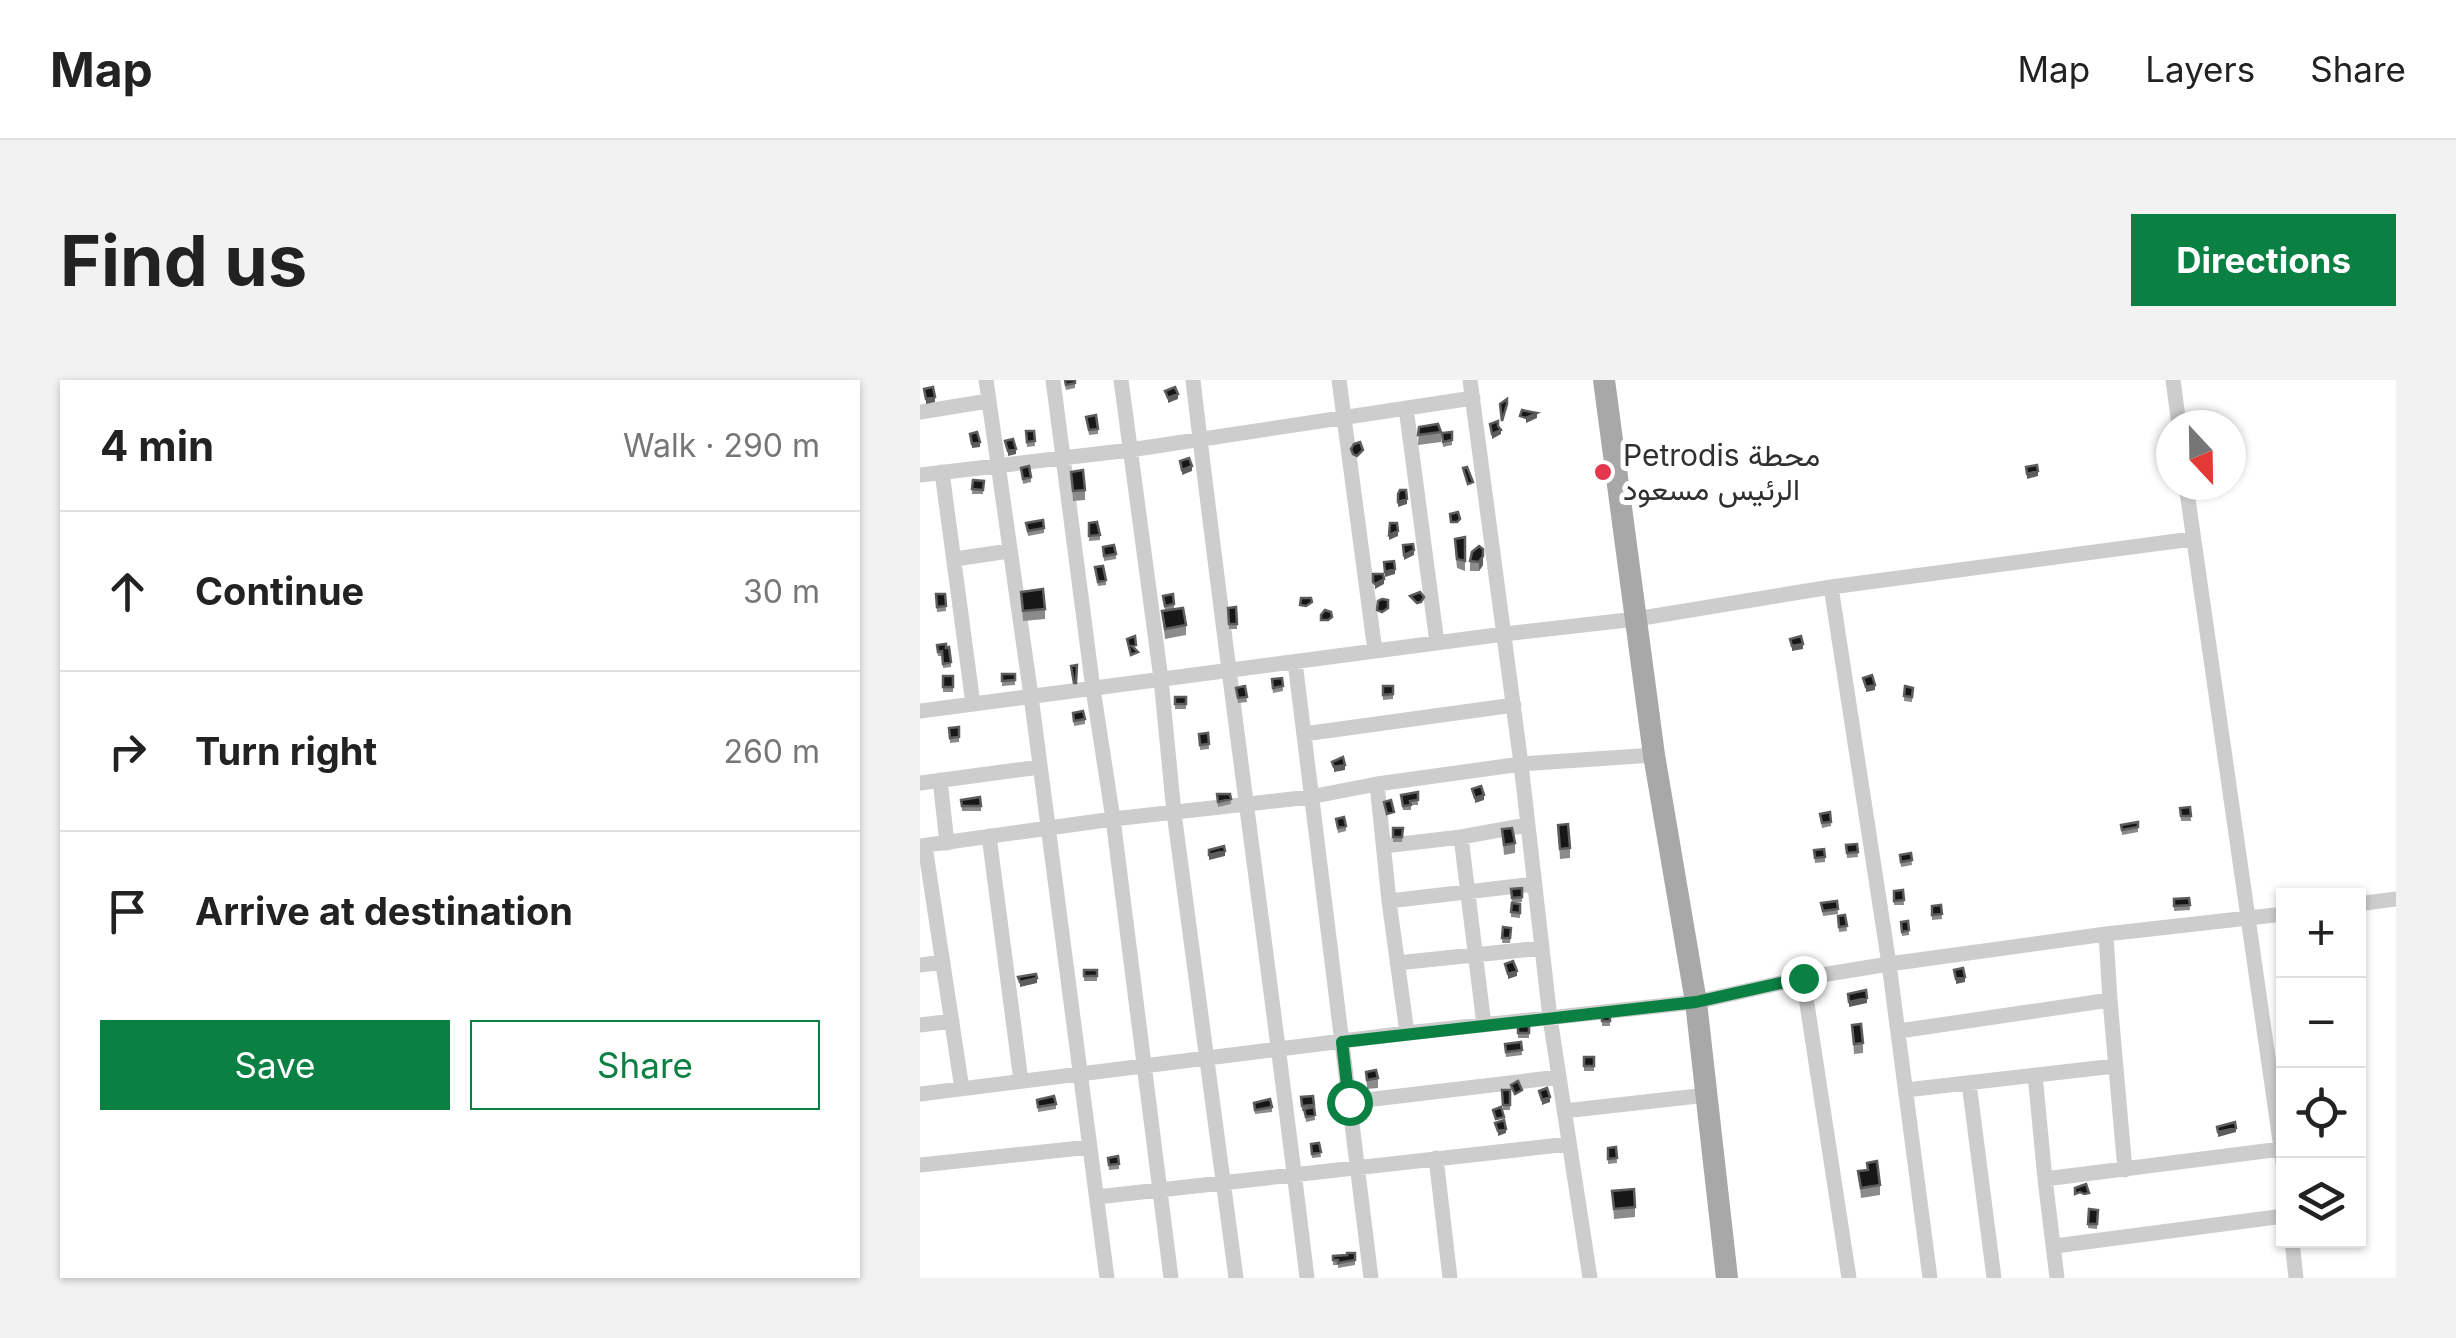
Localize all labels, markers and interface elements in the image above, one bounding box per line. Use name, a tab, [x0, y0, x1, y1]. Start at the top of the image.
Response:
text: Map	[50, 40, 153, 99]
text: Map	[2018, 48, 2090, 90]
text: Layers	[2145, 48, 2255, 90]
text: Share	[2310, 48, 2406, 90]
button: Directions	[2131, 214, 2396, 306]
text: Find us	[60, 218, 307, 303]
north arrow	[2156, 410, 2246, 500]
text: 4 min	[100, 420, 214, 471]
text: Walk · 290 m	[623, 426, 820, 465]
place label: Petrodis محطة الرئيس مسعود	[1623, 437, 1820, 508]
marker: Petrodis محطة الرئيس مسعود	[1592, 461, 1614, 483]
icon: ahead	[100, 564, 155, 619]
text: Continue	[195, 568, 364, 614]
text: 30 m	[743, 572, 820, 611]
icon: right	[100, 724, 155, 779]
text: Turn right	[195, 728, 377, 774]
text: 260 m	[723, 732, 820, 771]
icon: arrive	[100, 884, 155, 939]
text: Arrive at destination	[195, 888, 573, 934]
map controls	[2276, 888, 2366, 1248]
button: +	[2276, 888, 2366, 978]
route end	[1781, 956, 1827, 1002]
button: −	[2276, 978, 2366, 1068]
button: Save	[100, 1020, 450, 1110]
button: Share	[470, 1020, 820, 1110]
button: locate	[2276, 1068, 2366, 1158]
route start	[1327, 1080, 1373, 1126]
button: layers	[2276, 1158, 2366, 1248]

